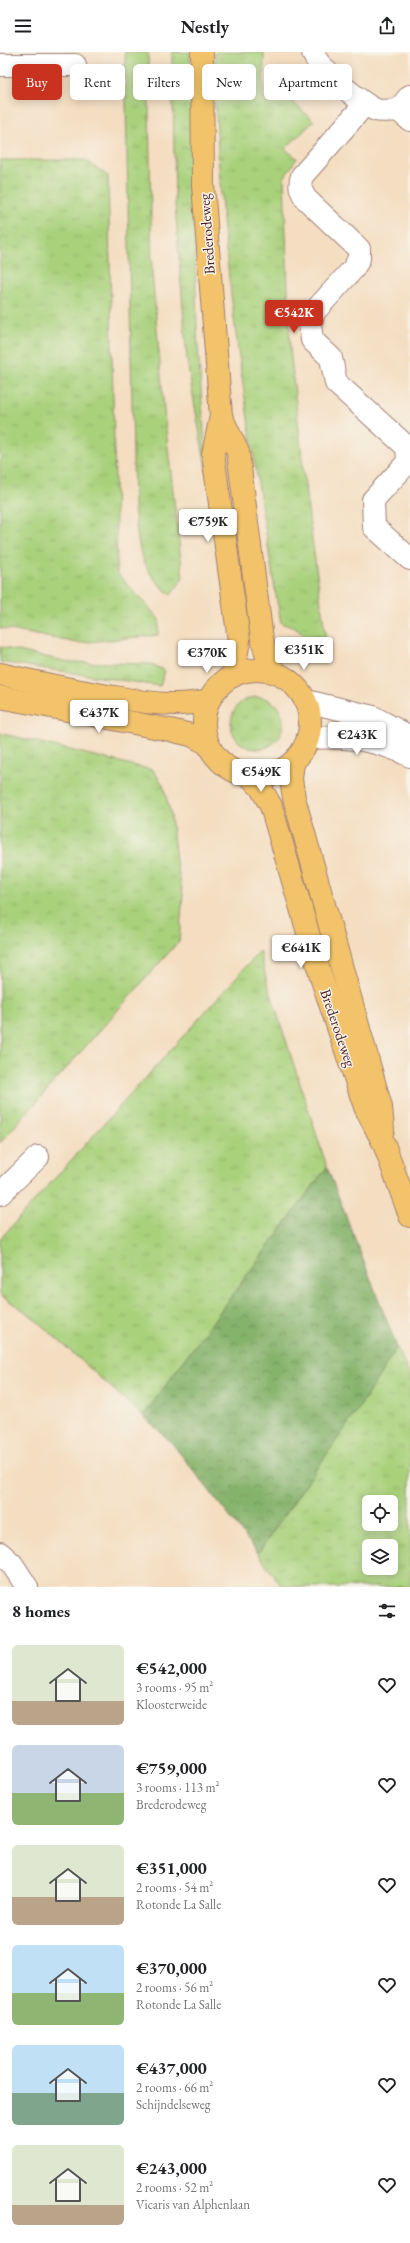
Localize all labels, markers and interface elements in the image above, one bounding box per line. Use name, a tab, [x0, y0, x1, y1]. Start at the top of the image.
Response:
icon: menu	[12, 15, 34, 37]
text: Nestly	[181, 15, 229, 38]
icon: share	[376, 15, 398, 37]
chip: Buy	[12, 64, 62, 100]
chip: Rent	[70, 64, 125, 100]
chip: Filters	[133, 64, 194, 100]
chip: New	[202, 64, 256, 100]
chip: Apartment	[264, 64, 352, 100]
street label: Brederodeweg	[194, 192, 219, 275]
pin: €542K	[266, 300, 322, 334]
text: €542K	[274, 304, 314, 321]
pin: €759K	[180, 509, 236, 543]
text: €759K	[188, 513, 228, 530]
pin: €351K	[276, 637, 332, 671]
pin: €370K	[179, 640, 235, 674]
text: €351K	[284, 641, 324, 658]
text: €370K	[187, 644, 227, 661]
pin: €437K	[71, 700, 127, 734]
text: €437K	[79, 704, 119, 721]
pin: €243K	[329, 722, 385, 756]
text: €243K	[337, 726, 377, 743]
pin: €549K	[233, 759, 289, 793]
text: €549K	[241, 763, 281, 780]
pin: €641K	[273, 935, 329, 969]
text: €641K	[281, 939, 321, 956]
street label: Brederodeweg	[316, 986, 361, 1070]
map controls	[362, 1495, 398, 1575]
button: locate	[362, 1495, 398, 1531]
button: layers	[362, 1539, 398, 1575]
text: 8 homes	[12, 1600, 70, 1622]
icon: filters	[376, 1600, 398, 1622]
text: €542,000	[136, 1657, 207, 1679]
icon: home	[44, 1661, 92, 1709]
icon: heart	[376, 1674, 398, 1696]
text: 3 rooms · 95 m²	[136, 1679, 213, 1696]
text: Kloosterweide	[136, 1696, 207, 1713]
text: €759,000	[136, 1757, 207, 1779]
icon: home	[44, 1761, 92, 1809]
icon: heart	[376, 1774, 398, 1796]
text: 3 rooms · 113 m²	[136, 1779, 220, 1796]
text: Brederodeweg	[136, 1796, 206, 1813]
text: €351,000	[136, 1857, 207, 1879]
icon: home	[44, 1861, 92, 1909]
icon: heart	[376, 1874, 398, 1896]
text: 2 rooms · 54 m²	[136, 1879, 213, 1896]
text: Rotonde La Salle	[136, 1896, 221, 1913]
text: €370,000	[136, 1957, 207, 1979]
icon: home	[44, 1961, 92, 2009]
icon: heart	[376, 1974, 398, 1996]
text: 2 rooms · 56 m²	[136, 1979, 213, 1996]
text: Rotonde La Salle	[136, 1996, 221, 2013]
text: €437,000	[136, 2057, 207, 2079]
icon: home	[44, 2061, 92, 2109]
icon: heart	[376, 2074, 398, 2096]
text: 2 rooms · 66 m²	[136, 2079, 213, 2096]
text: Schijndelseweg	[136, 2096, 210, 2113]
text: €243,000	[136, 2157, 207, 2179]
icon: home	[44, 2161, 92, 2209]
icon: heart	[376, 2174, 398, 2196]
text: 2 rooms · 52 m²	[136, 2179, 213, 2196]
text: Vicaris van Alphenlaan	[136, 2196, 250, 2213]

